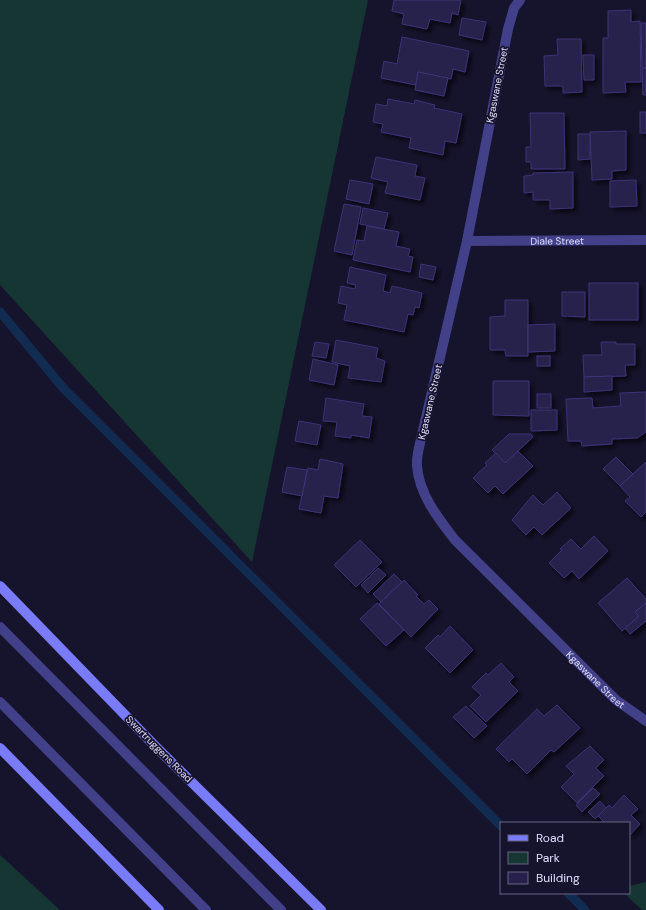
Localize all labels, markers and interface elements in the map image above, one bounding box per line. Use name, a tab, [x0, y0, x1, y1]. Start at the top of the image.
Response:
street label: Kgaswane Street	[483, 46, 511, 124]
street label: Diale Street	[530, 234, 584, 247]
street label: Kgaswane Street	[415, 363, 445, 441]
street label: Kgaswane Street	[564, 648, 628, 711]
street label: Swartruggens Road	[123, 713, 195, 785]
legend	[500, 822, 630, 894]
text: Road	[536, 830, 564, 846]
text: Park	[536, 850, 560, 866]
text: Building	[536, 870, 580, 886]

